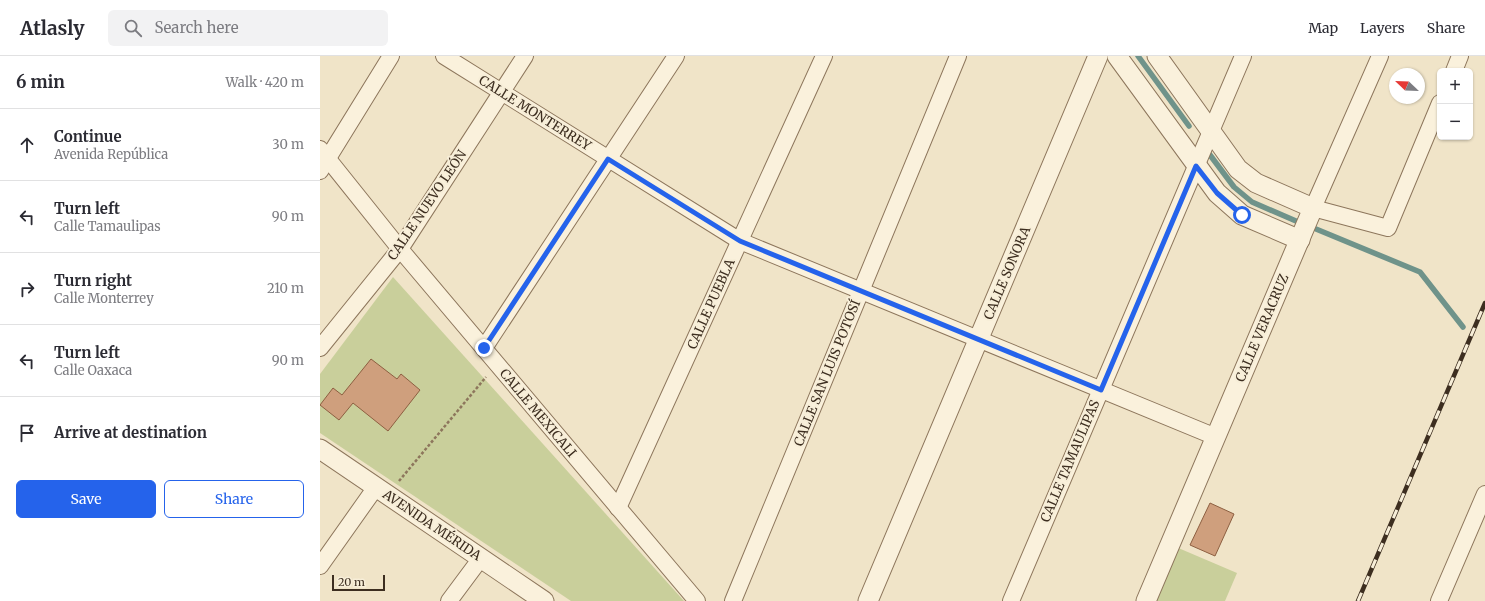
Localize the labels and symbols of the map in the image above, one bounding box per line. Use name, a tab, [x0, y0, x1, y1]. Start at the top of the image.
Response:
north arrow	[1389, 68, 1425, 104]
street label: CALLE MONTERREY	[476, 72, 595, 155]
street label: CALLE NUEVO LEÓN	[383, 146, 470, 263]
route start	[1233, 206, 1251, 224]
street label: CALLE SONORA	[980, 223, 1035, 322]
street label: CALLE PUEBLA	[683, 255, 739, 352]
street label: CALLE VERACRUZ	[1232, 272, 1292, 384]
street label: CALLE SAN LUIS POTOSÍ	[789, 297, 864, 449]
route end	[475, 339, 493, 357]
street label: CALLE MEXICALI	[496, 365, 580, 461]
street label: CALLE TAMAULIPAS	[1037, 397, 1104, 525]
street label: AVENIDA MÉRIDA	[379, 484, 486, 565]
scale bar	[332, 573, 385, 592]

